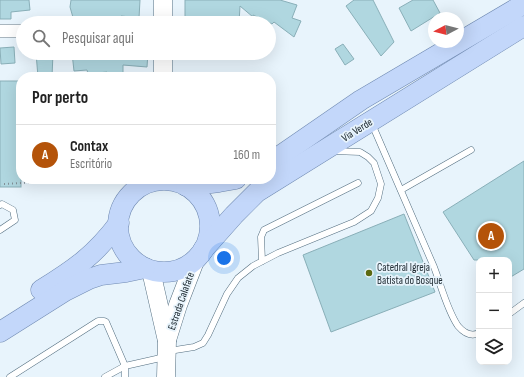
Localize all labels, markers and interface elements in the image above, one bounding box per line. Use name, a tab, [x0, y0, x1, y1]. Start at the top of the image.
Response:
north arrow	[428, 12, 464, 48]
search box	[16, 16, 276, 60]
icon: search	[30, 27, 52, 49]
text: Pesquisar aqui	[62, 29, 134, 48]
text: Por perto	[32, 88, 88, 108]
street label: Via Verde	[339, 115, 375, 145]
text: Contax	[70, 137, 108, 156]
text: A	[42, 147, 48, 163]
text: 160 m	[234, 147, 260, 163]
text: Escritório	[70, 156, 112, 172]
pin: A	[478, 221, 504, 251]
your location	[214, 248, 234, 268]
map controls	[476, 257, 512, 365]
button: +	[476, 257, 512, 293]
place label: Catedral Igreja Batista do Bosque	[377, 261, 443, 287]
marker: Catedral Igreja Batista do Bosque	[364, 268, 374, 278]
street label: Estrada Calafate	[165, 270, 197, 332]
button: −	[476, 293, 512, 329]
button: layers	[476, 329, 512, 365]

